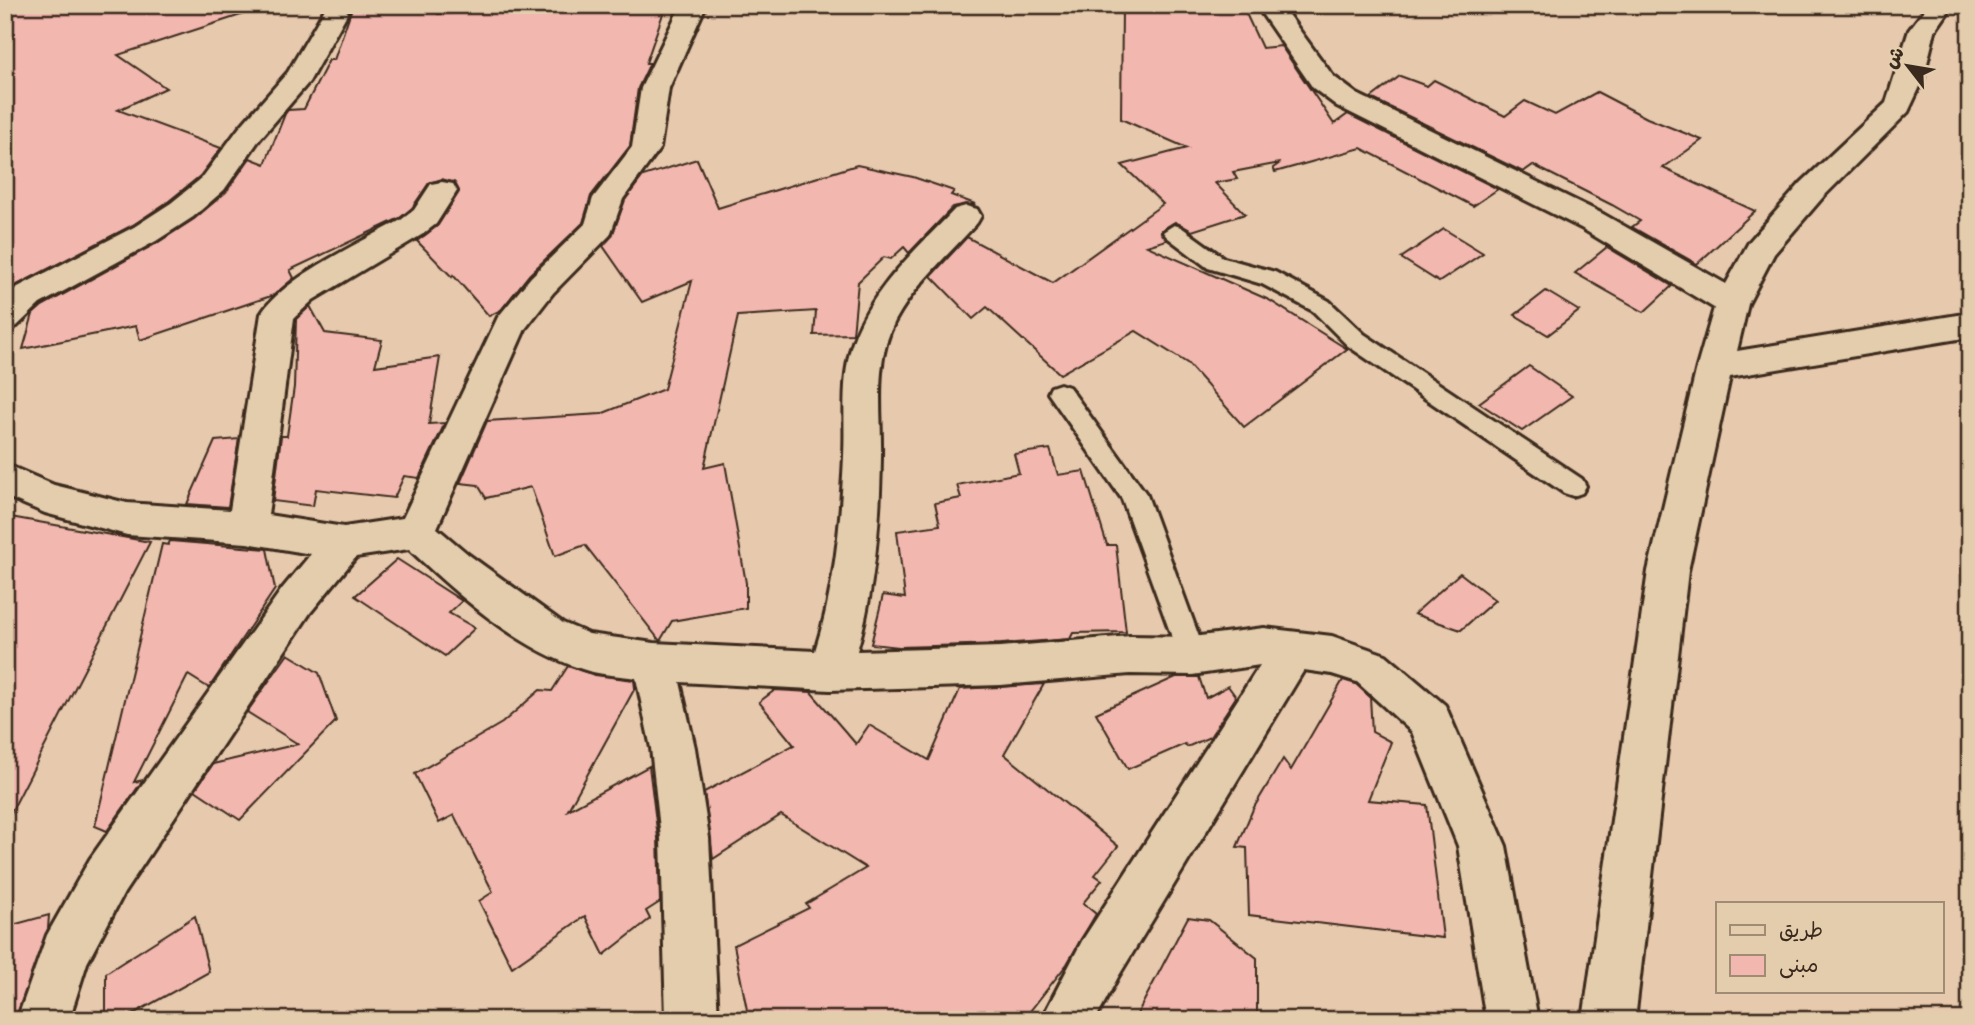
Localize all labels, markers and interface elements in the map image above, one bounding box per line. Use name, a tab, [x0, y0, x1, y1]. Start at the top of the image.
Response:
north arrow	[1874, 32, 1944, 102]
text: ش	[1879, 43, 1910, 73]
legend	[1716, 902, 1944, 993]
text: طريق	[1779, 917, 1823, 944]
text: مبنى	[1779, 952, 1818, 979]

